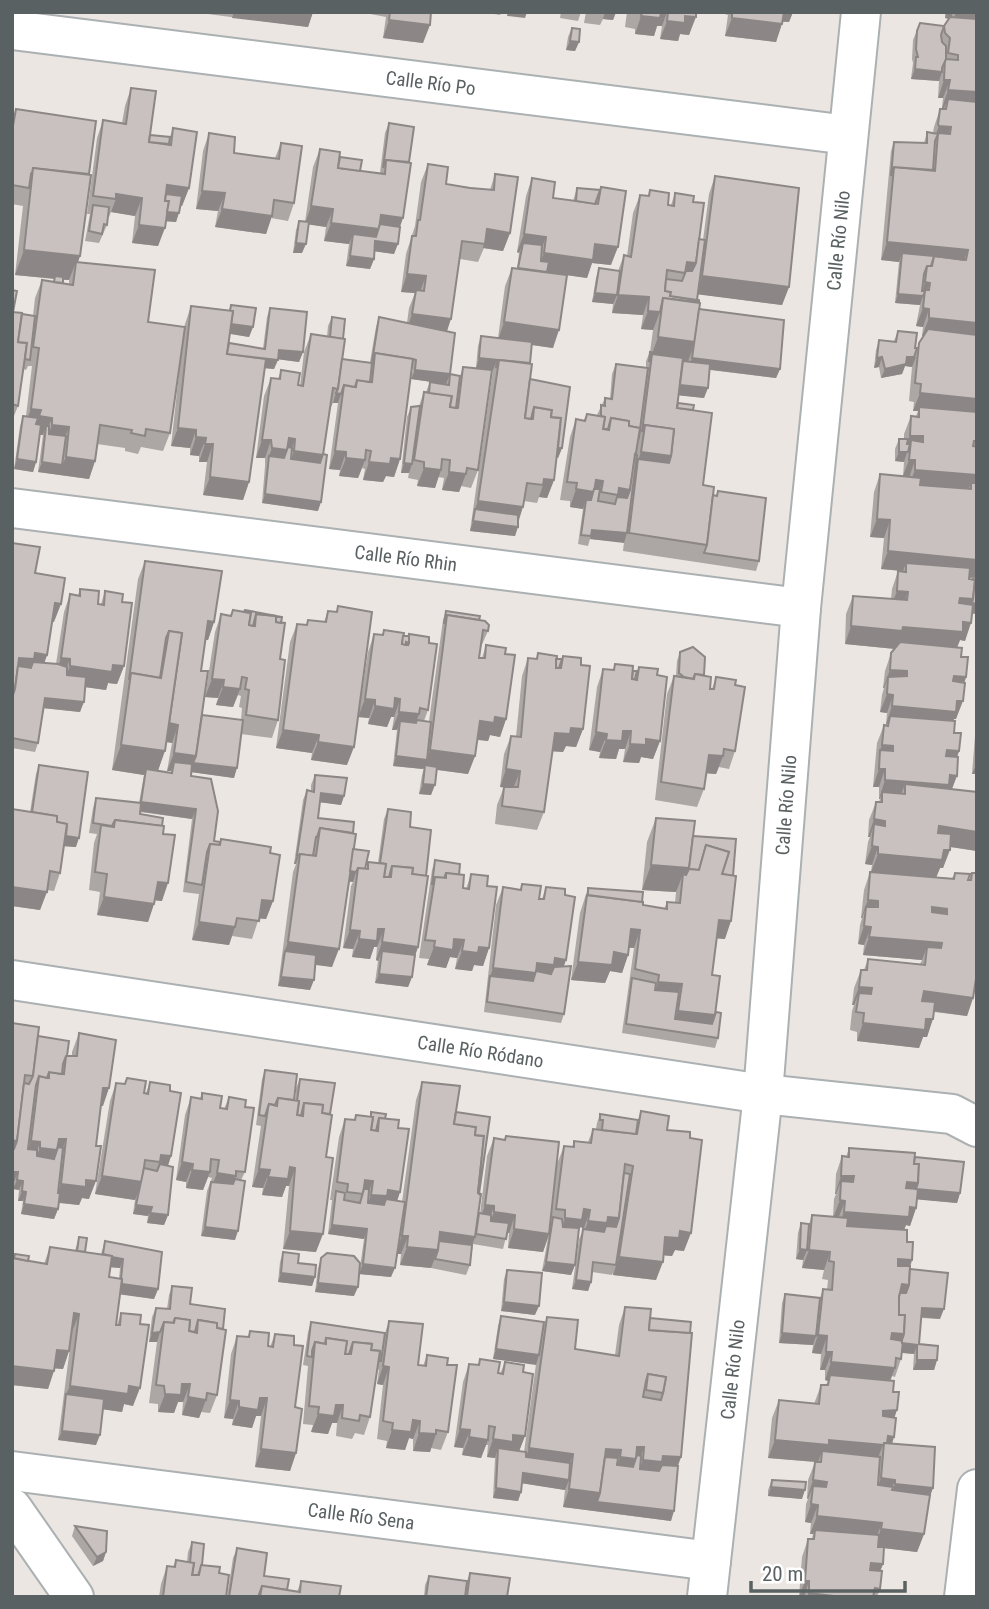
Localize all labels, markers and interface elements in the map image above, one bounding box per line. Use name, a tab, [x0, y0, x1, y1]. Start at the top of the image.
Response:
street label: Calle Río Po	[384, 66, 477, 100]
street label: Calle Río Nilo	[822, 189, 854, 292]
street label: Calle Río Rhin	[353, 540, 459, 576]
street label: Calle Río Nilo	[770, 754, 801, 856]
street label: Calle Río Ródano	[416, 1030, 545, 1072]
street label: Calle Río Nilo	[715, 1318, 749, 1421]
street label: Calle Río Sena	[306, 1498, 416, 1534]
scale bar	[751, 1550, 905, 1594]
text: 20 m	[762, 1562, 803, 1586]

